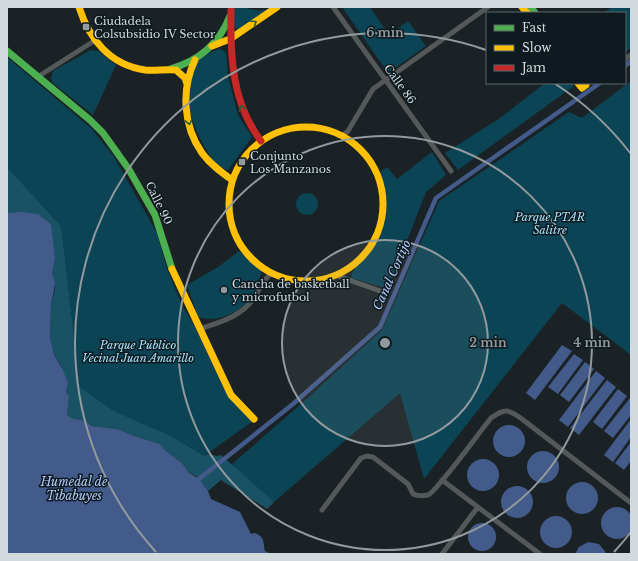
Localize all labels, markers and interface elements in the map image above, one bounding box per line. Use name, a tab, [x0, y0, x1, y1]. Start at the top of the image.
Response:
legend	[486, 12, 626, 84]
place label: Ciudadela Colsubsidio IV Sector	[94, 14, 216, 41]
text: Fast	[522, 20, 547, 35]
one-way arrow	[249, 21, 256, 28]
marker: Ciudadela Colsubsidio IV Sector	[81, 22, 91, 32]
text: 6 min	[366, 25, 404, 40]
text: Slow	[522, 40, 552, 55]
text: Jam	[520, 60, 546, 75]
street label: Calle 86	[381, 62, 419, 106]
one-way arrow	[238, 105, 246, 112]
one-way arrow	[184, 119, 192, 126]
place label: Conjunto Los Manzanos	[250, 149, 331, 176]
marker: Conjunto Los Manzanos	[237, 157, 247, 167]
street label: Calle 90	[143, 179, 176, 227]
park label: Parque PTAR Salitre	[514, 210, 585, 237]
water label: Canal Cortijo	[369, 237, 414, 312]
place label: Cancha de basketball y microfutbol	[232, 277, 350, 304]
marker: Cancha de basketball y microfutbol	[219, 285, 229, 295]
text: 2 min	[469, 335, 507, 350]
text: 4 min	[573, 335, 611, 350]
centre of rings	[378, 336, 392, 350]
park label: Parque Público Vecinal Juan Amarillo	[82, 338, 194, 365]
water label: Humedal de Tibabuyes	[40, 474, 108, 503]

